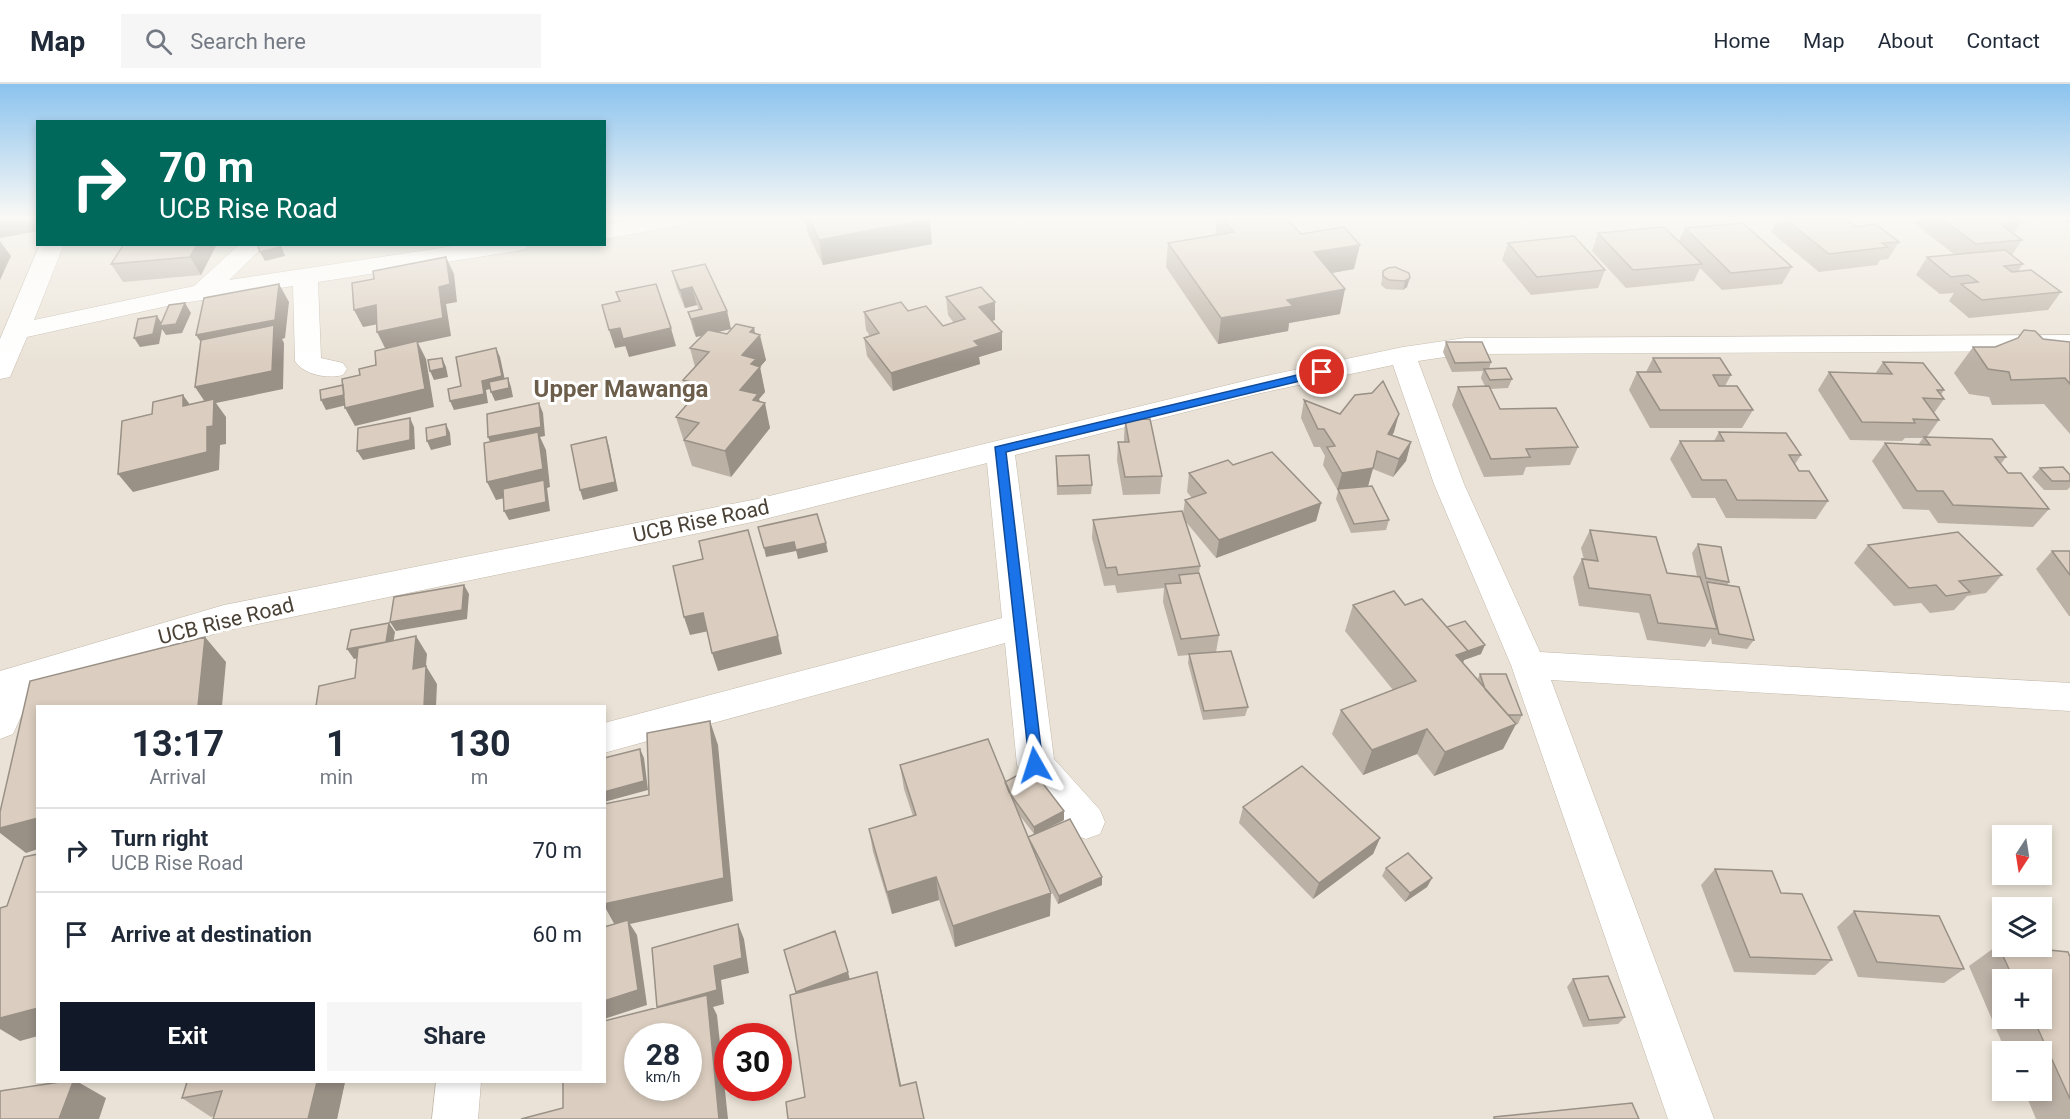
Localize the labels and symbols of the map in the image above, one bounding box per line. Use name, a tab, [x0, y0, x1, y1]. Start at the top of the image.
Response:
pin	[1296, 346, 1347, 397]
district label: Upper Mawanga	[534, 375, 709, 403]
street label: UCB Rise Road	[631, 495, 771, 547]
street label: UCB Rise Road	[156, 593, 296, 649]
position arrow	[1003, 733, 1067, 797]
north arrow	[1992, 825, 2052, 885]
speed limit sign: 30	[714, 1023, 792, 1101]

